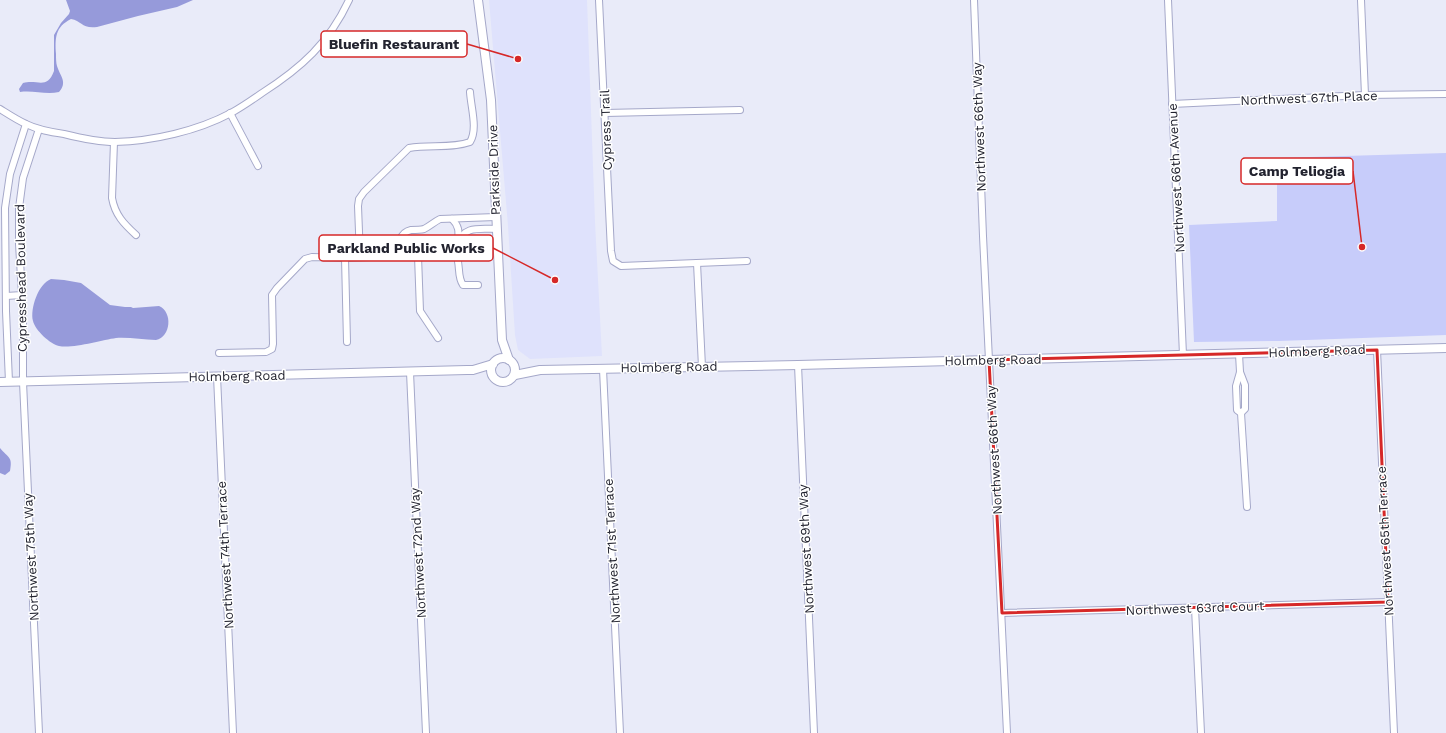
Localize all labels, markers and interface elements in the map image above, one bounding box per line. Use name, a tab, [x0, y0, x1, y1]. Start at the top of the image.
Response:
callout: Bluefin Restaurant	[321, 31, 467, 57]
text: Bluefin Restaurant	[329, 36, 459, 52]
street label: Northwest 66th Way	[969, 62, 989, 192]
street label: Northwest 67th Place	[1240, 88, 1378, 108]
street label: Cypress Trail	[597, 89, 615, 171]
street label: Northwest 66th Avenue	[1165, 103, 1187, 253]
street label: Parkside Drive	[485, 124, 503, 216]
callout: Camp Teliogia	[1241, 158, 1353, 184]
text: Camp Teliogia	[1249, 163, 1346, 179]
street label: Cypresshead Boulevard	[12, 204, 30, 352]
callout: Parkland Public Works	[319, 235, 493, 261]
text: Parkland Public Works	[327, 240, 485, 256]
street label: Holmberg Road	[1268, 342, 1366, 360]
street label: Holmberg Road	[944, 352, 1042, 368]
street label: Holmberg Road	[620, 359, 718, 375]
street label: Holmberg Road	[188, 368, 286, 384]
street label: Northwest 66th Way	[983, 385, 1005, 515]
street label: Northwest 65th Terrace	[1374, 466, 1396, 616]
street label: Northwest 71st Terrace	[601, 478, 623, 624]
street label: Northwest 74th Terrace	[214, 481, 236, 629]
street label: Northwest 69th Way	[795, 484, 817, 614]
street label: Northwest 72nd Way	[407, 487, 429, 619]
street label: Northwest 75th Way	[20, 492, 42, 621]
street label: Northwest 63rd Court	[1125, 598, 1265, 618]

